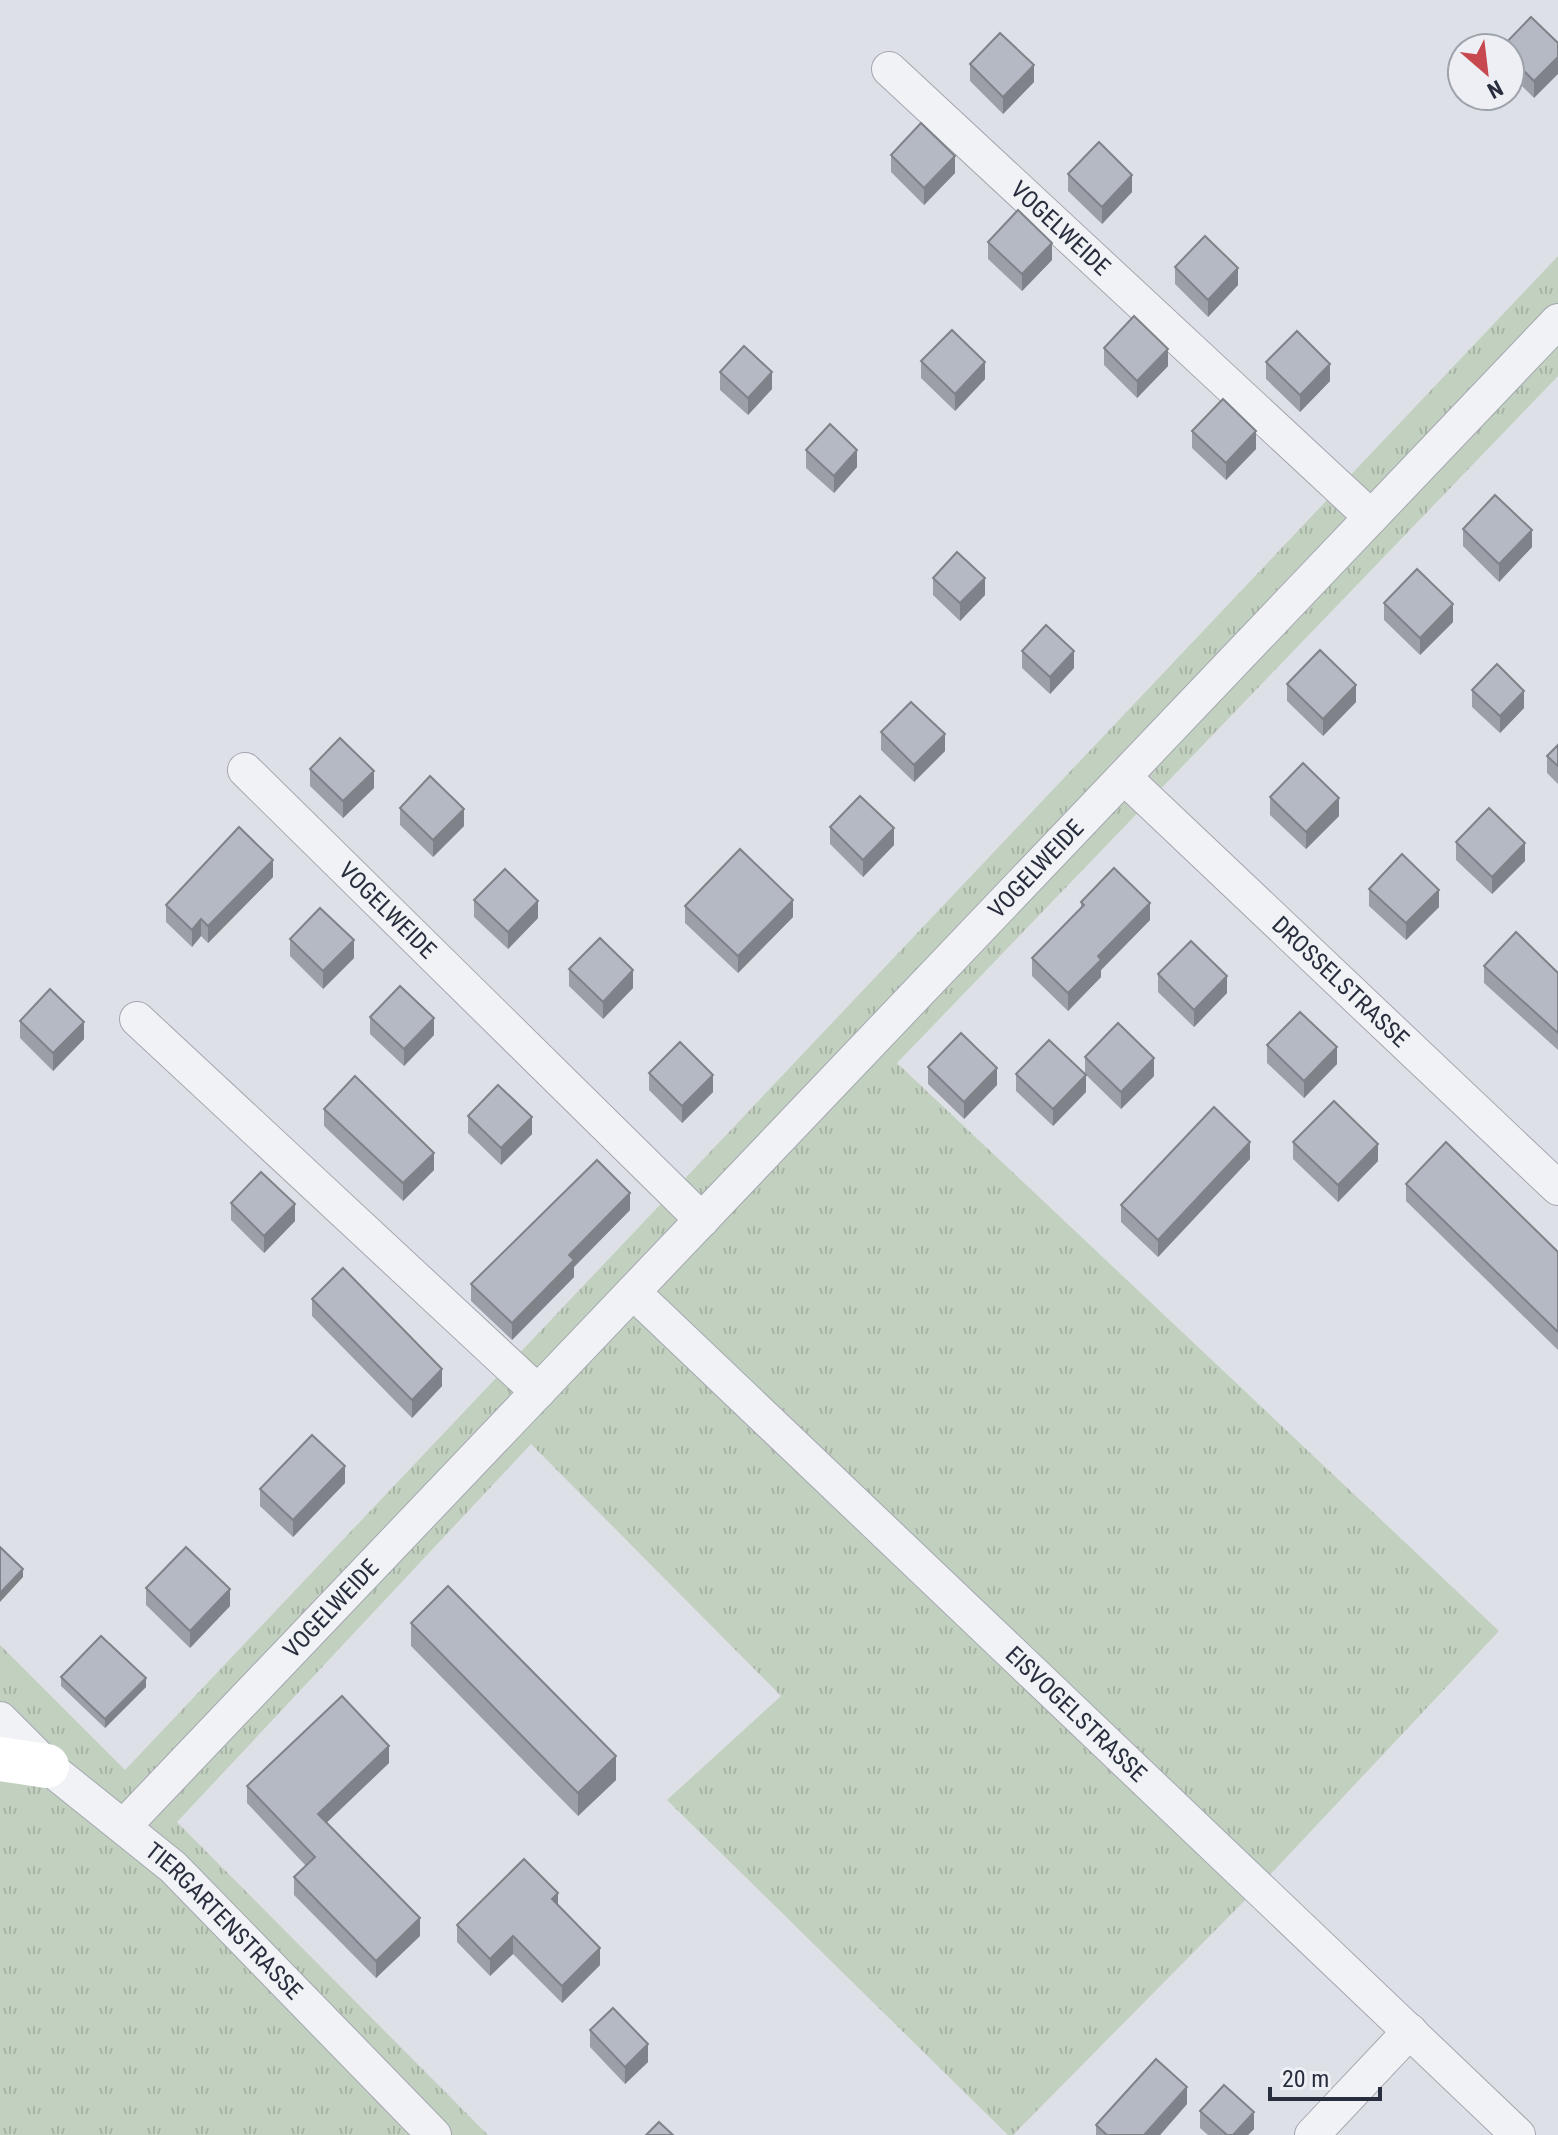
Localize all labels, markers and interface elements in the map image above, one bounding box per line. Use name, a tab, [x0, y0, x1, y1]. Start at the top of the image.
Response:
north arrow	[1446, 32, 1526, 112]
text: N	[1483, 75, 1507, 103]
street label: VOGELWEIDE	[1005, 175, 1116, 281]
street label: VOGELWEIDE	[983, 814, 1089, 924]
street label: VOGELWEIDE	[333, 856, 442, 964]
street label: DROSSELSTRASSE	[1266, 911, 1415, 1053]
street label: VOGELWEIDE	[278, 1554, 384, 1664]
street label: EISVOGELSTRASSE	[1000, 1640, 1152, 1788]
street label: TIERGARTENSTRASSE	[140, 1836, 308, 2005]
scale bar	[1270, 2051, 1380, 2101]
text: 20 m	[1282, 2065, 1329, 2093]

